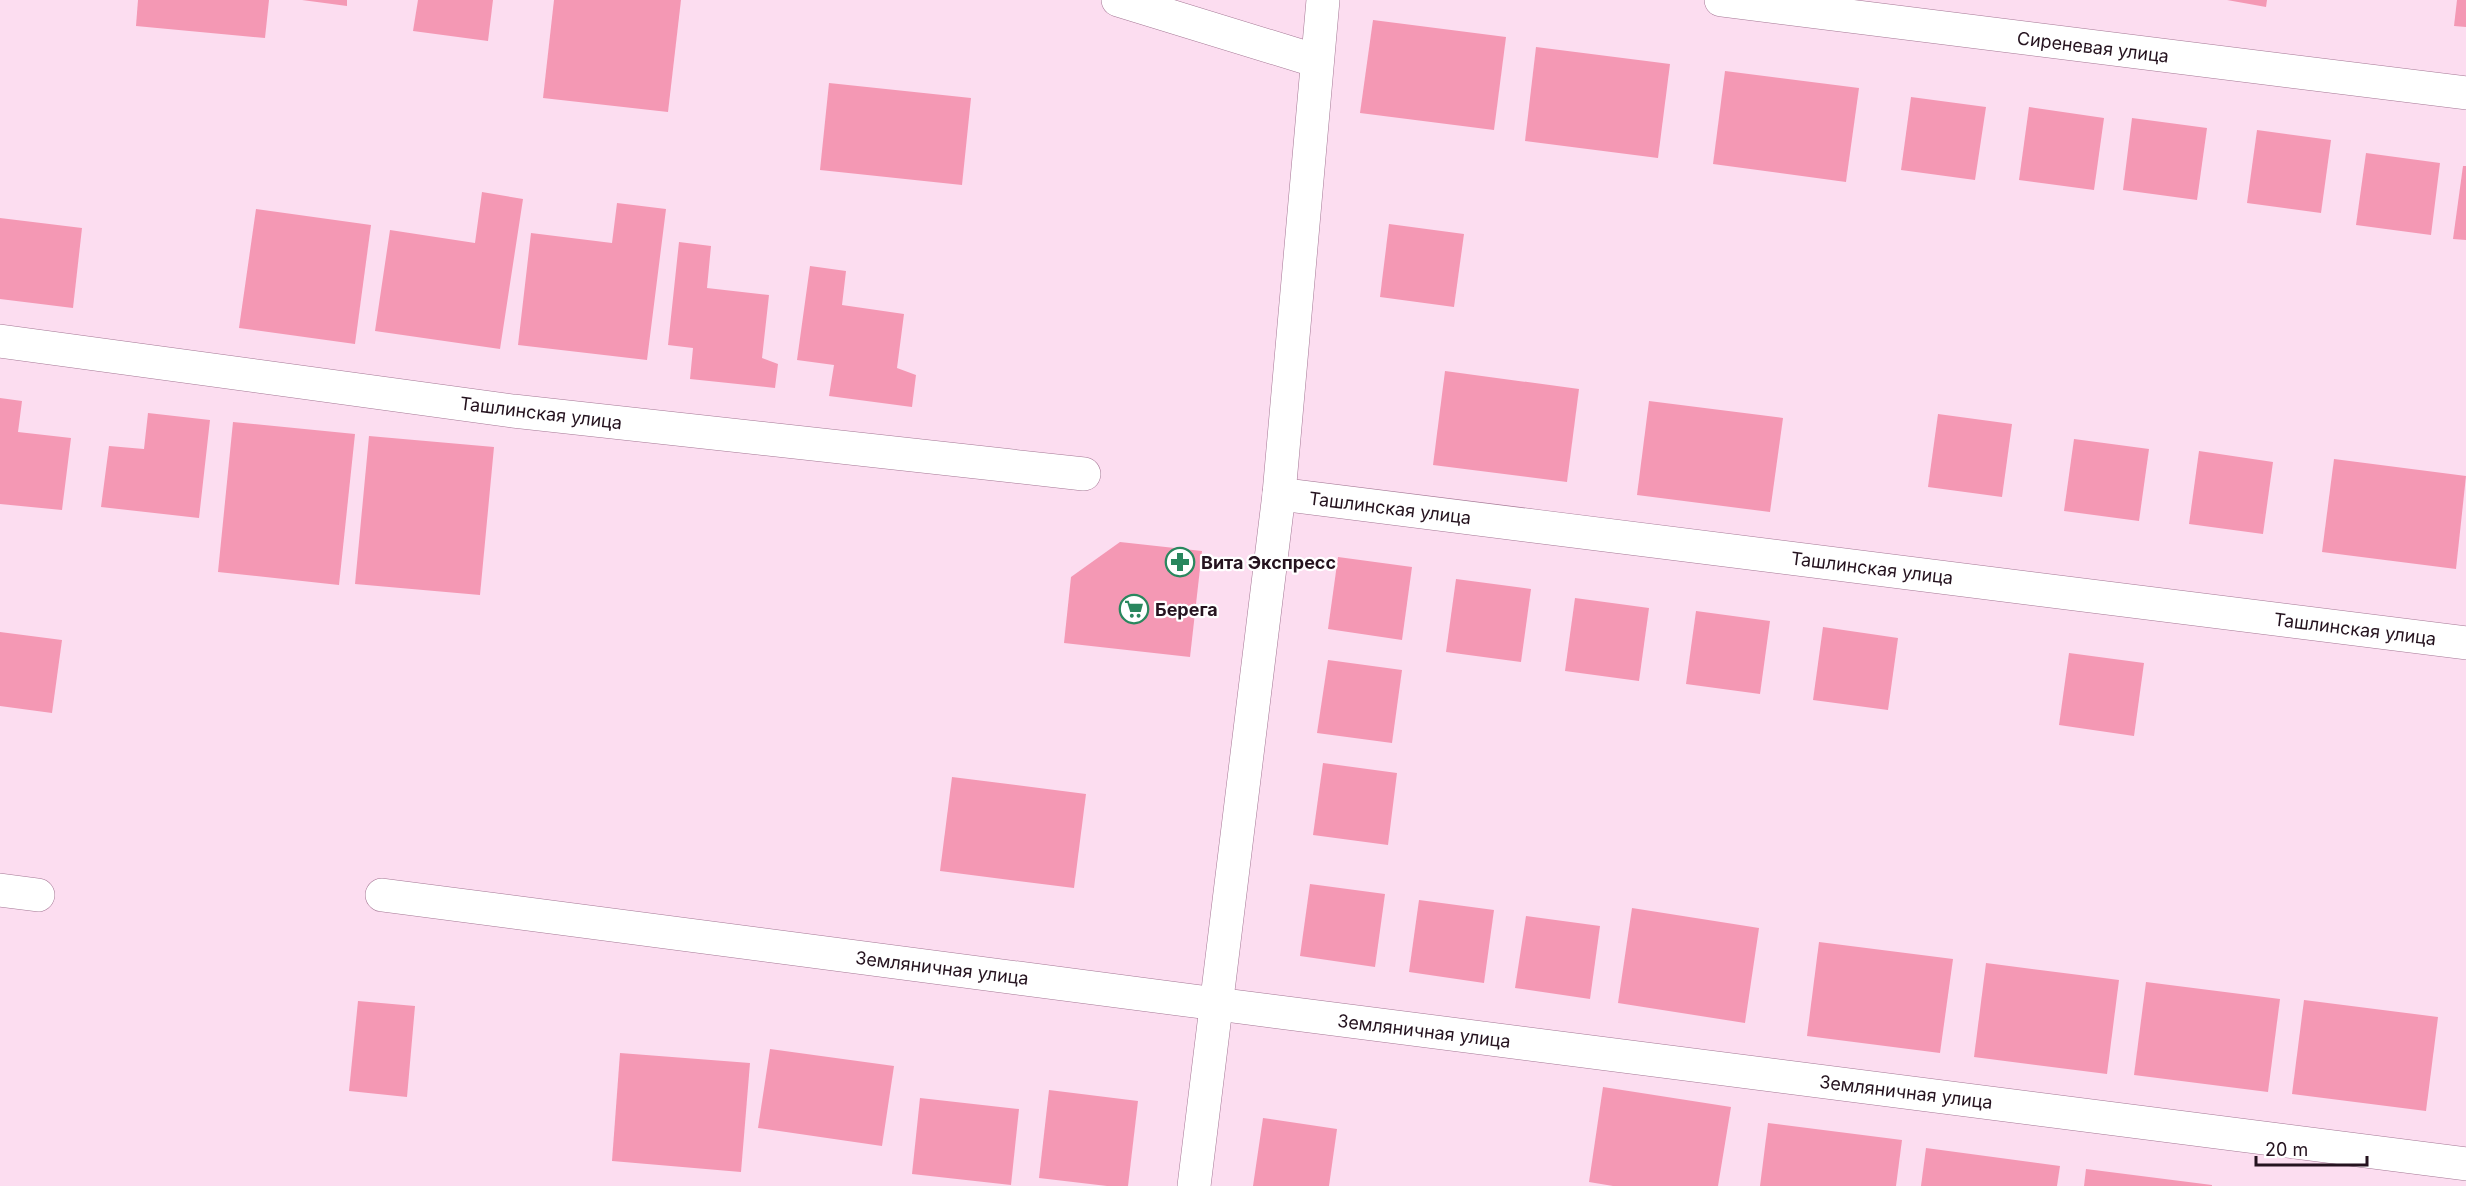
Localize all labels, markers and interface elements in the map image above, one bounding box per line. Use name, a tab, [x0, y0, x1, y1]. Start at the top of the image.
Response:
street label: Сиреневая улица	[2016, 27, 2170, 67]
street label: Ташлинская улица	[459, 393, 623, 433]
street label: Ташлинская улица	[1308, 488, 1472, 528]
pharmacy icon: Вита Экспресс	[1164, 546, 1196, 578]
street label: Ташлинская улица	[1790, 548, 1954, 588]
place label: Вита Экспресс	[1201, 552, 1336, 573]
supermarket icon: Берега	[1118, 593, 1150, 625]
place label: Берега	[1155, 599, 1218, 620]
street label: Ташлинская улица	[2273, 609, 2437, 649]
street label: Земляничная улица	[854, 947, 1030, 989]
street label: Земляничная улица	[1336, 1010, 1512, 1052]
street label: Земляничная улица	[1818, 1071, 1994, 1113]
scale bar	[2256, 1129, 2367, 1167]
text: 20 m	[2265, 1139, 2308, 1160]

